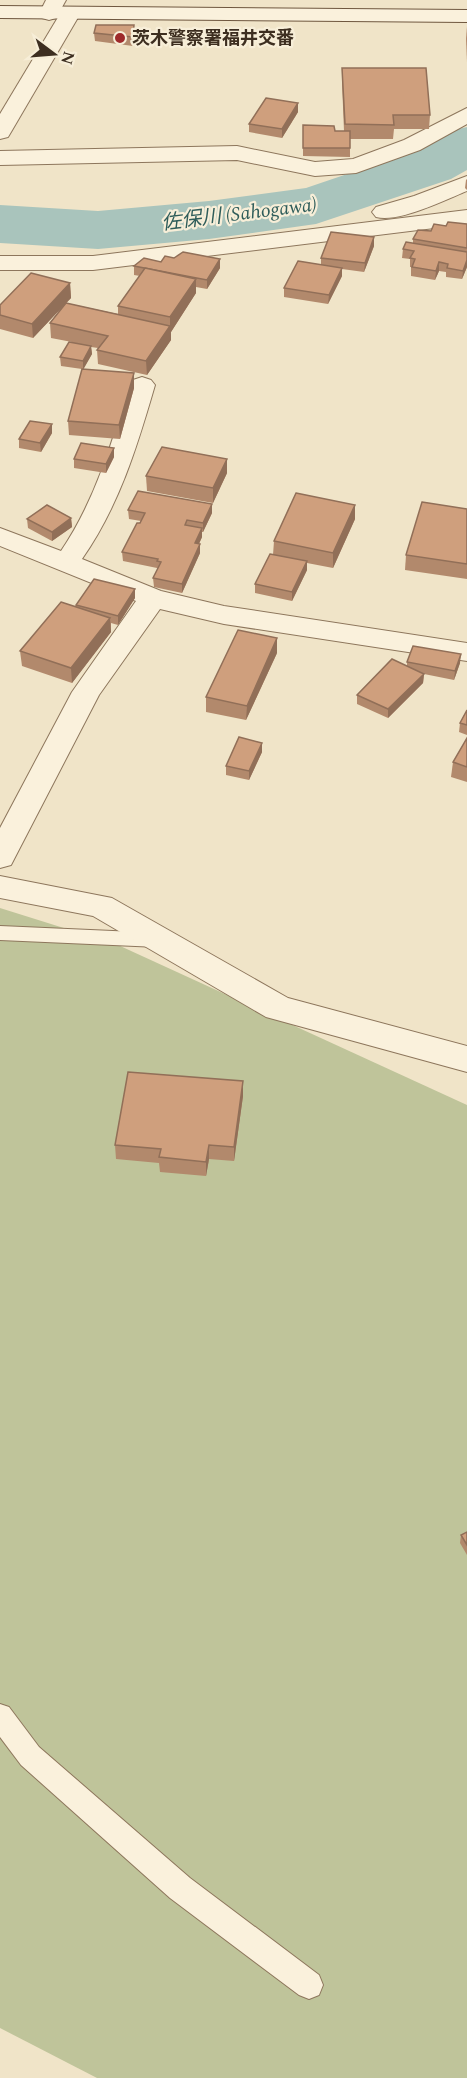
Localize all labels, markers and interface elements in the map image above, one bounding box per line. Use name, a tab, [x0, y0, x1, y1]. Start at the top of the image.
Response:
north arrow	[24, 24, 84, 84]
place label: 茨木警察署福井交番	[132, 25, 294, 52]
marker: 茨木警察署福井交番	[113, 31, 127, 45]
text: N	[54, 48, 81, 67]
water label: 佐保川 (Sahogawa)	[160, 190, 318, 238]

